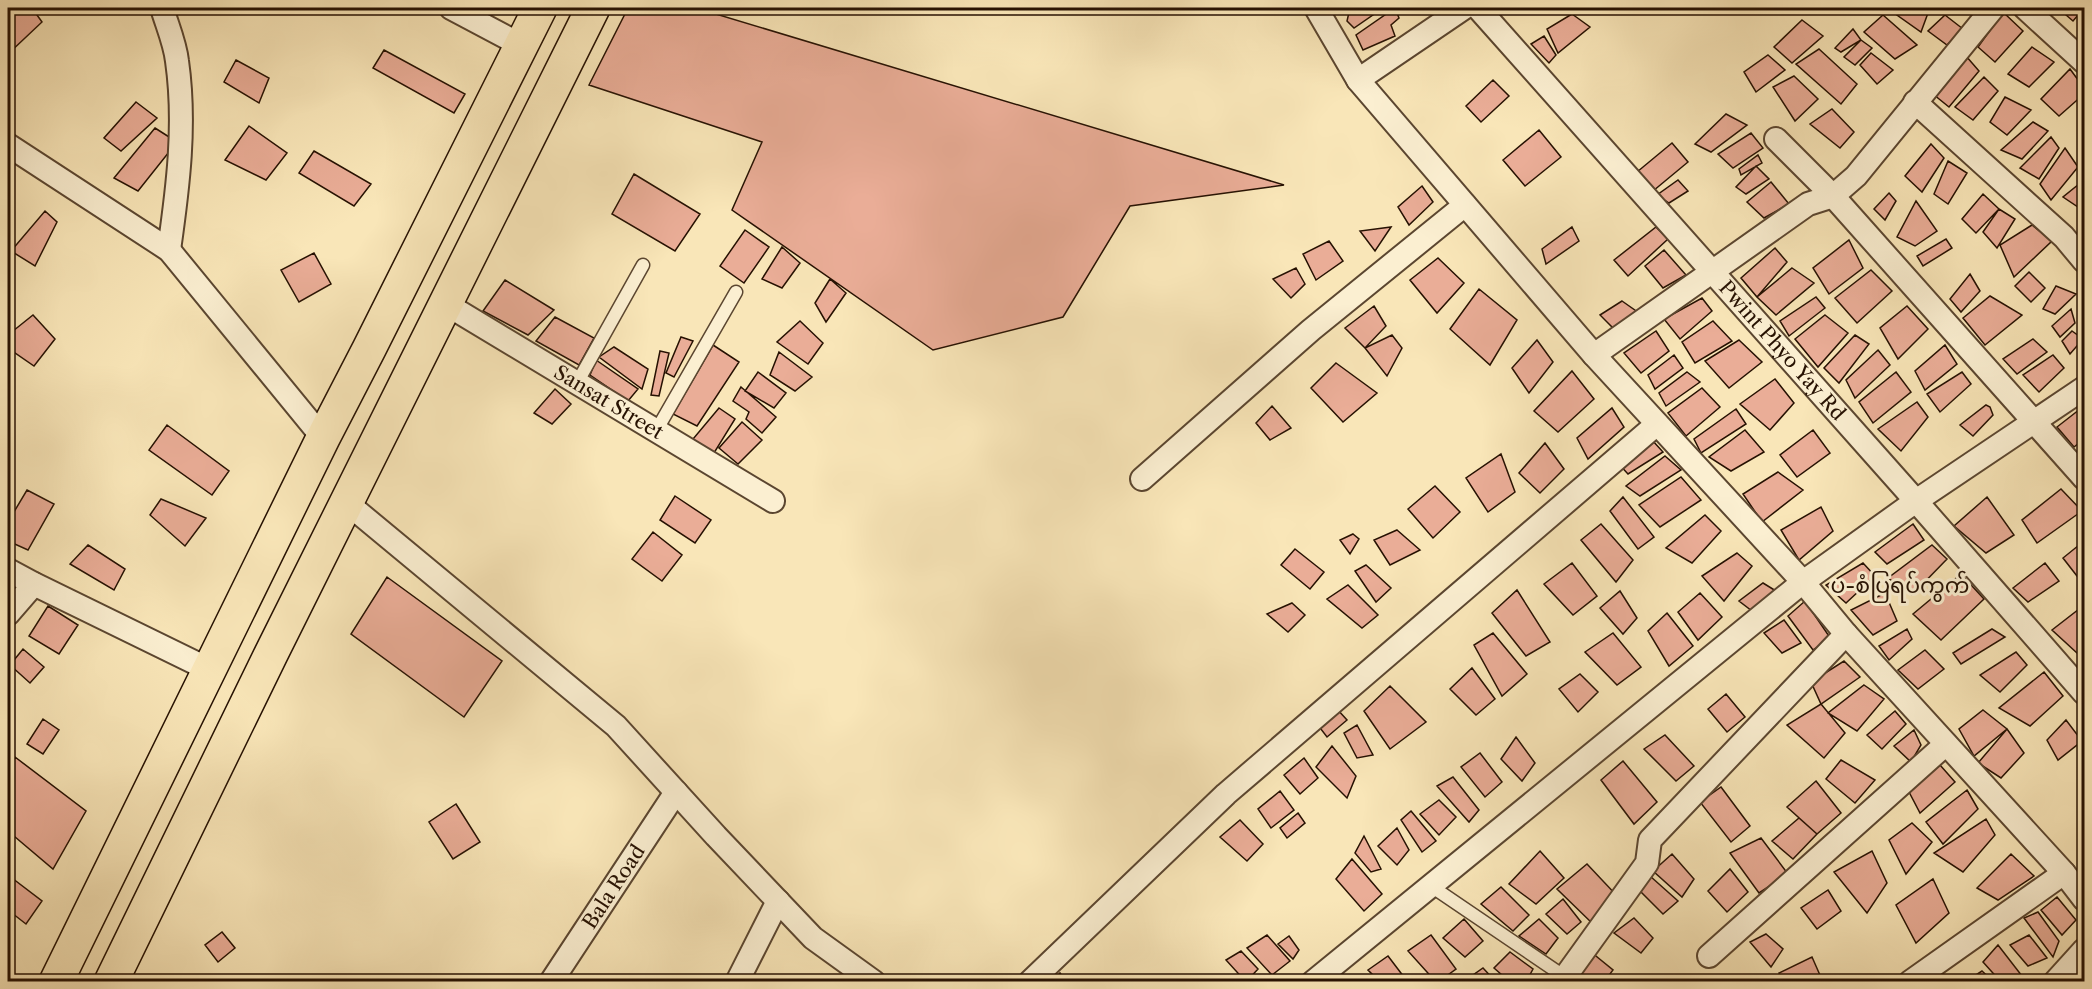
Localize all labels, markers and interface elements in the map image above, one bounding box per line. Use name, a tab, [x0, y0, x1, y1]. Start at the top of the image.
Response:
street label: Pwint Phyo Yay Rd	[1714, 276, 1850, 425]
street label: Sansat Street	[550, 360, 668, 444]
district label: ပ-စံပြရပ်ကွက်	[1830, 570, 1970, 603]
street label: Bala Road	[577, 840, 650, 933]

